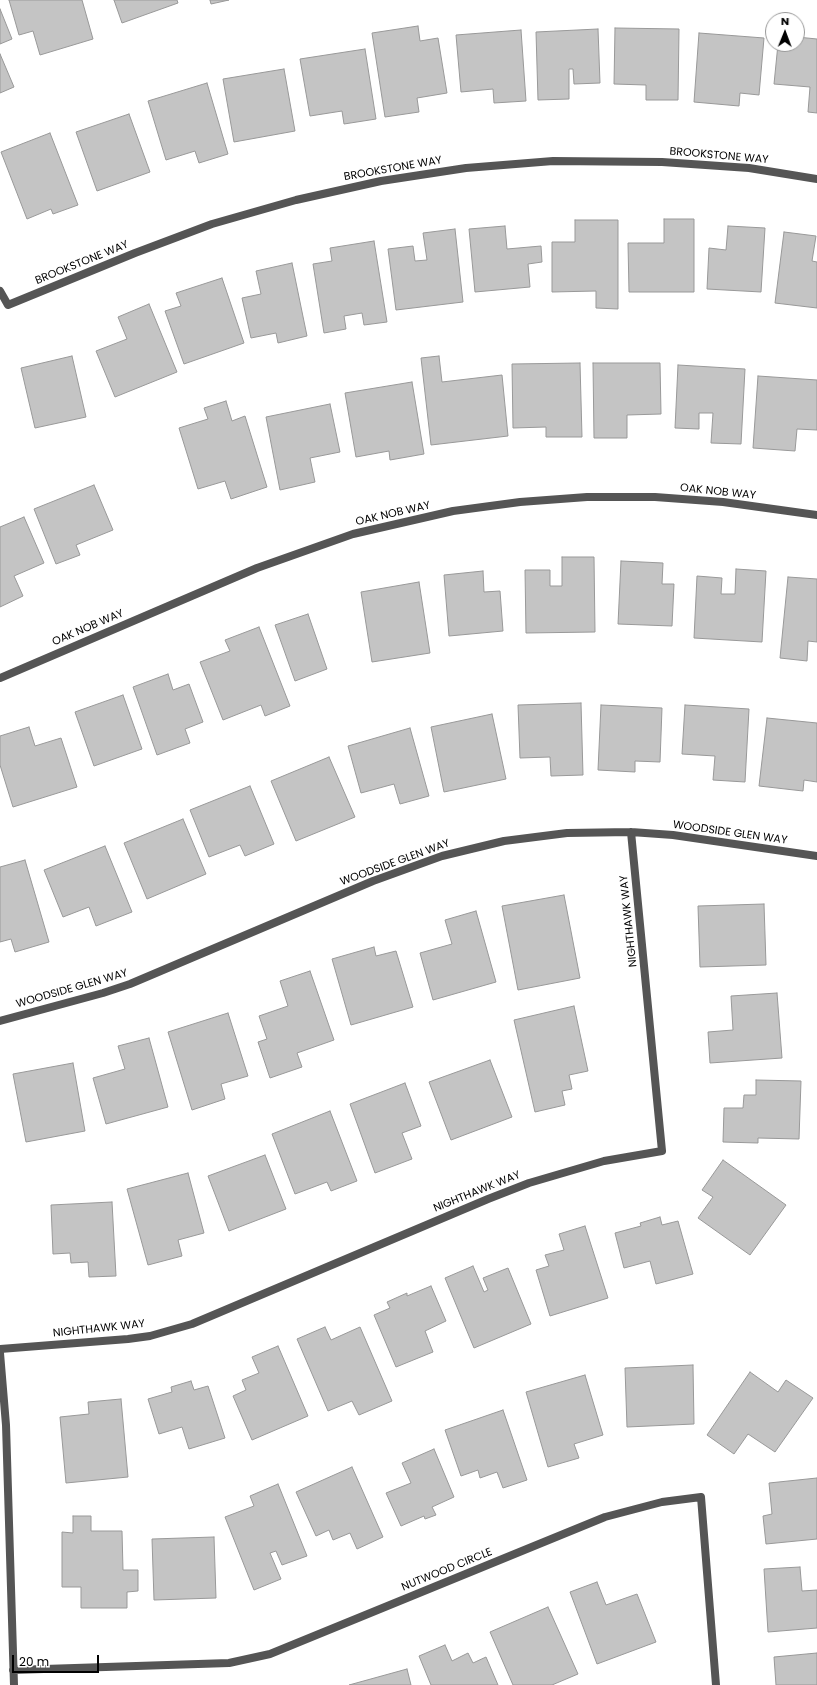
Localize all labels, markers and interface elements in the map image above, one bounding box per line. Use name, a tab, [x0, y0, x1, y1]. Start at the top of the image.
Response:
north arrow	[765, 12, 805, 52]
text: N	[781, 13, 789, 29]
street label: BROOKSTONE WAY	[669, 145, 769, 167]
street label: BROOKSTONE WAY	[343, 154, 443, 184]
street label: BROOKSTONE WAY	[34, 238, 130, 288]
street label: OAK NOB WAY	[679, 481, 757, 503]
street label: OAK NOB WAY	[354, 499, 432, 529]
street label: OAK NOB WAY	[50, 607, 126, 649]
street label: WOODSIDE GLEN WAY	[672, 818, 788, 848]
street label: WOODSIDE GLEN WAY	[338, 837, 452, 889]
street label: NIGHTHAWK WAY	[618, 874, 640, 968]
street label: WOODSIDE GLEN WAY	[15, 967, 129, 1011]
street label: NIGHTHAWK WAY	[432, 1169, 522, 1215]
street label: NIGHTHAWK WAY	[52, 1318, 146, 1340]
street label: NUTWOOD CIRCLE	[400, 1546, 494, 1594]
scale bar	[14, 1647, 101, 1673]
text: 20 m	[19, 1653, 49, 1670]

